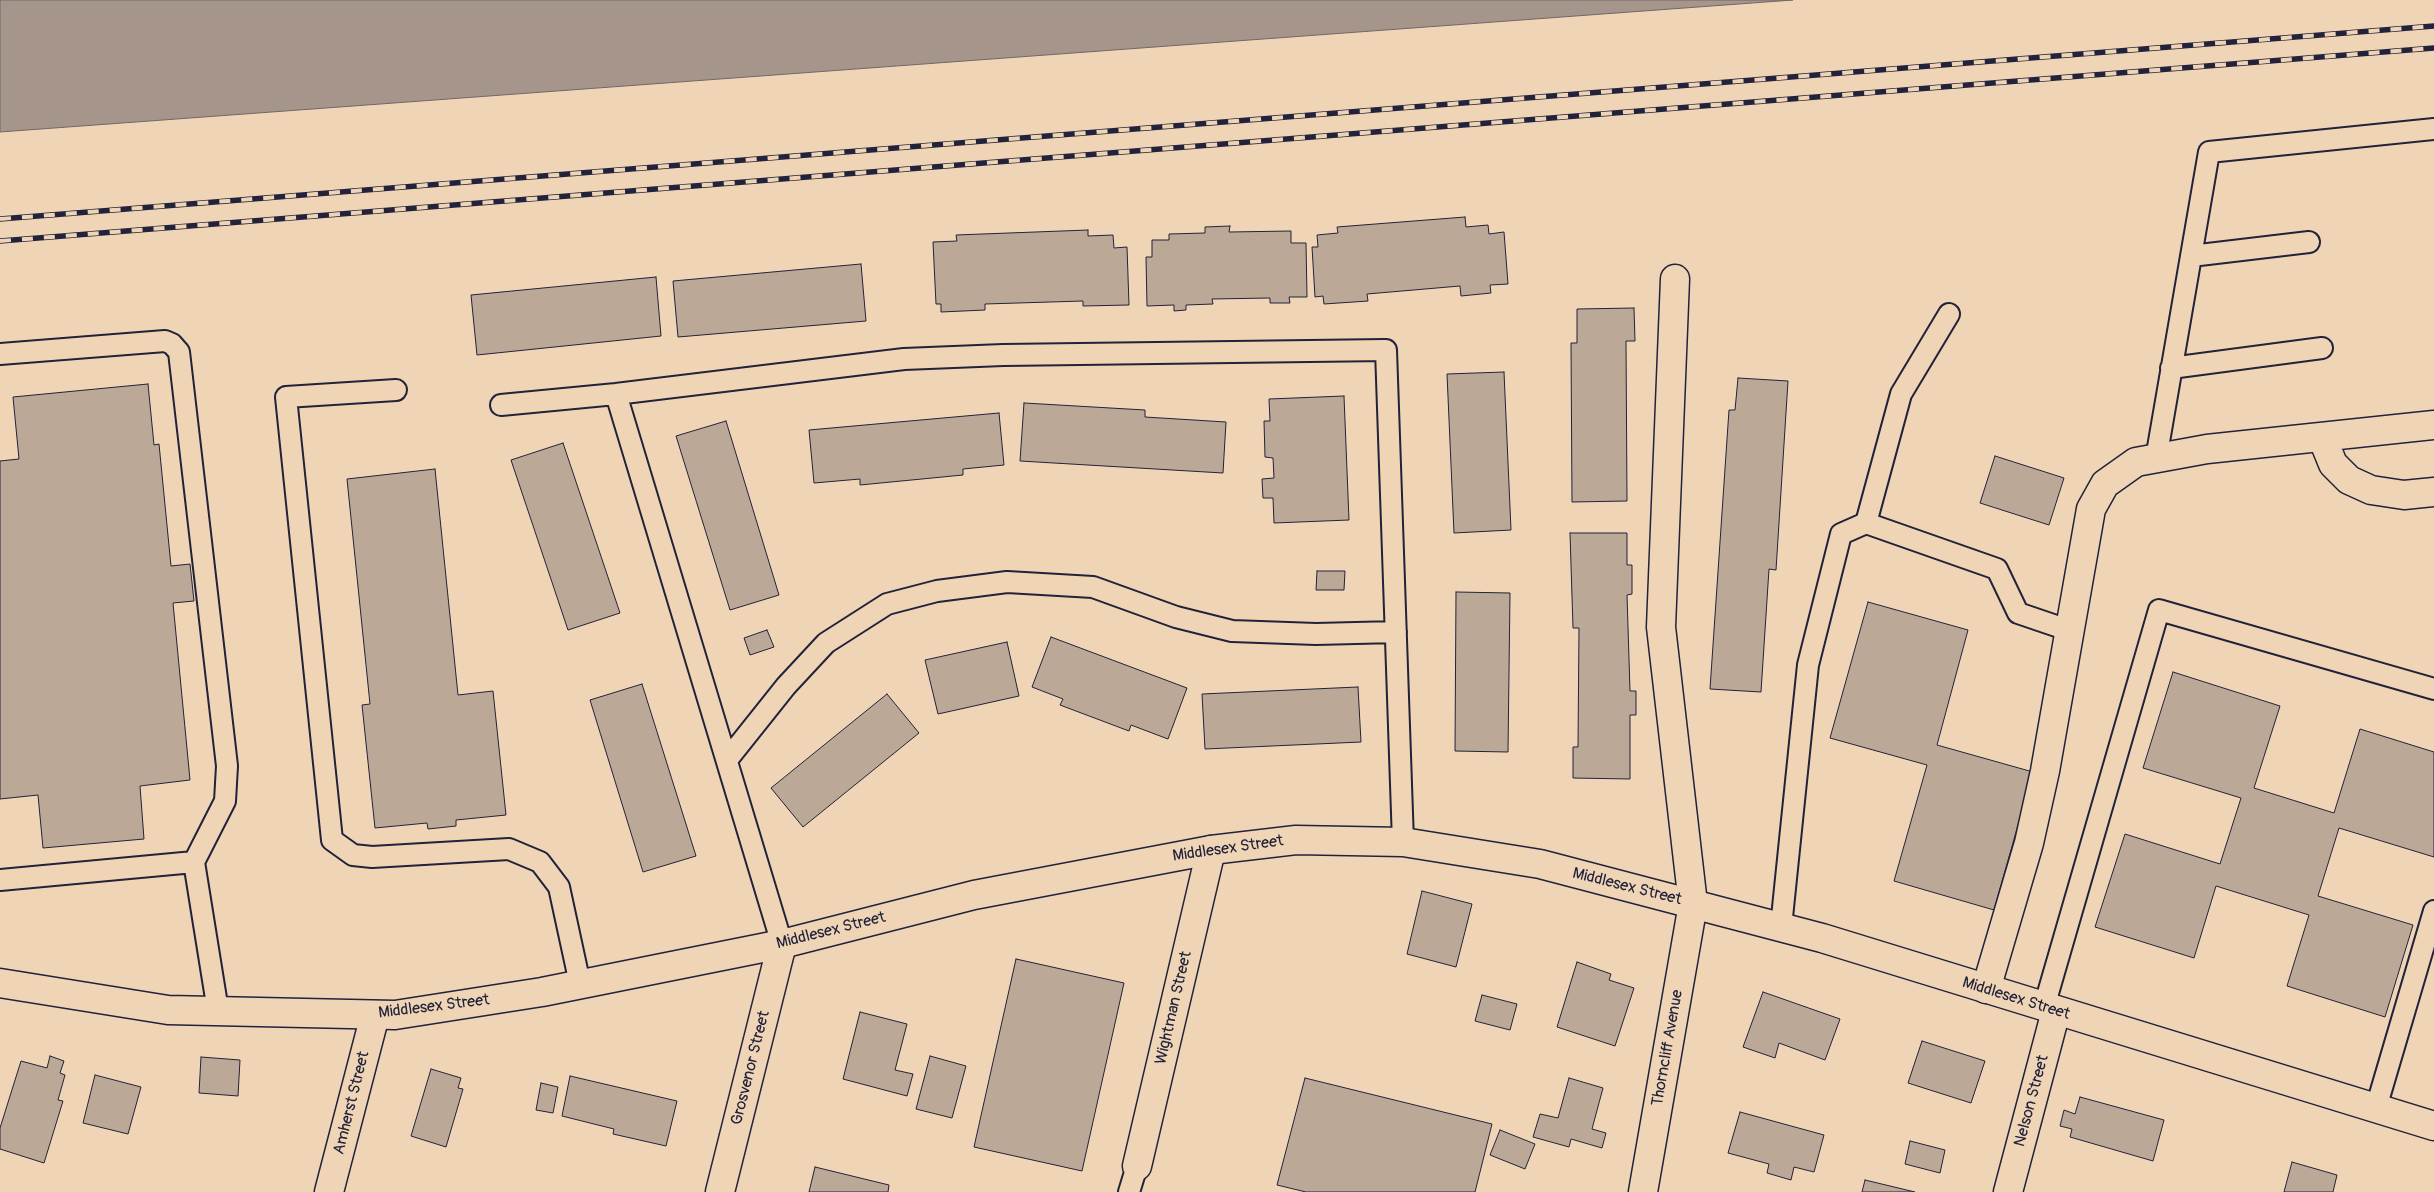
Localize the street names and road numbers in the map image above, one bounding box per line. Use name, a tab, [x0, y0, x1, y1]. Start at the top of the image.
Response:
street label: Middlesex Street	[1171, 832, 1285, 866]
street label: Middlesex Street	[1571, 864, 1683, 910]
street label: Middlesex Street	[775, 908, 887, 954]
street label: Wightman Street	[1152, 949, 1196, 1067]
street label: Middlesex Street	[1960, 973, 2072, 1025]
street label: Thorncliff Avenue	[1648, 988, 1688, 1108]
street label: Middlesex Street	[377, 991, 491, 1023]
street label: Grosvenor Street	[728, 1009, 774, 1127]
street label: Amherst Street	[330, 1049, 374, 1157]
street label: Nelson Street	[2011, 1053, 2053, 1149]

